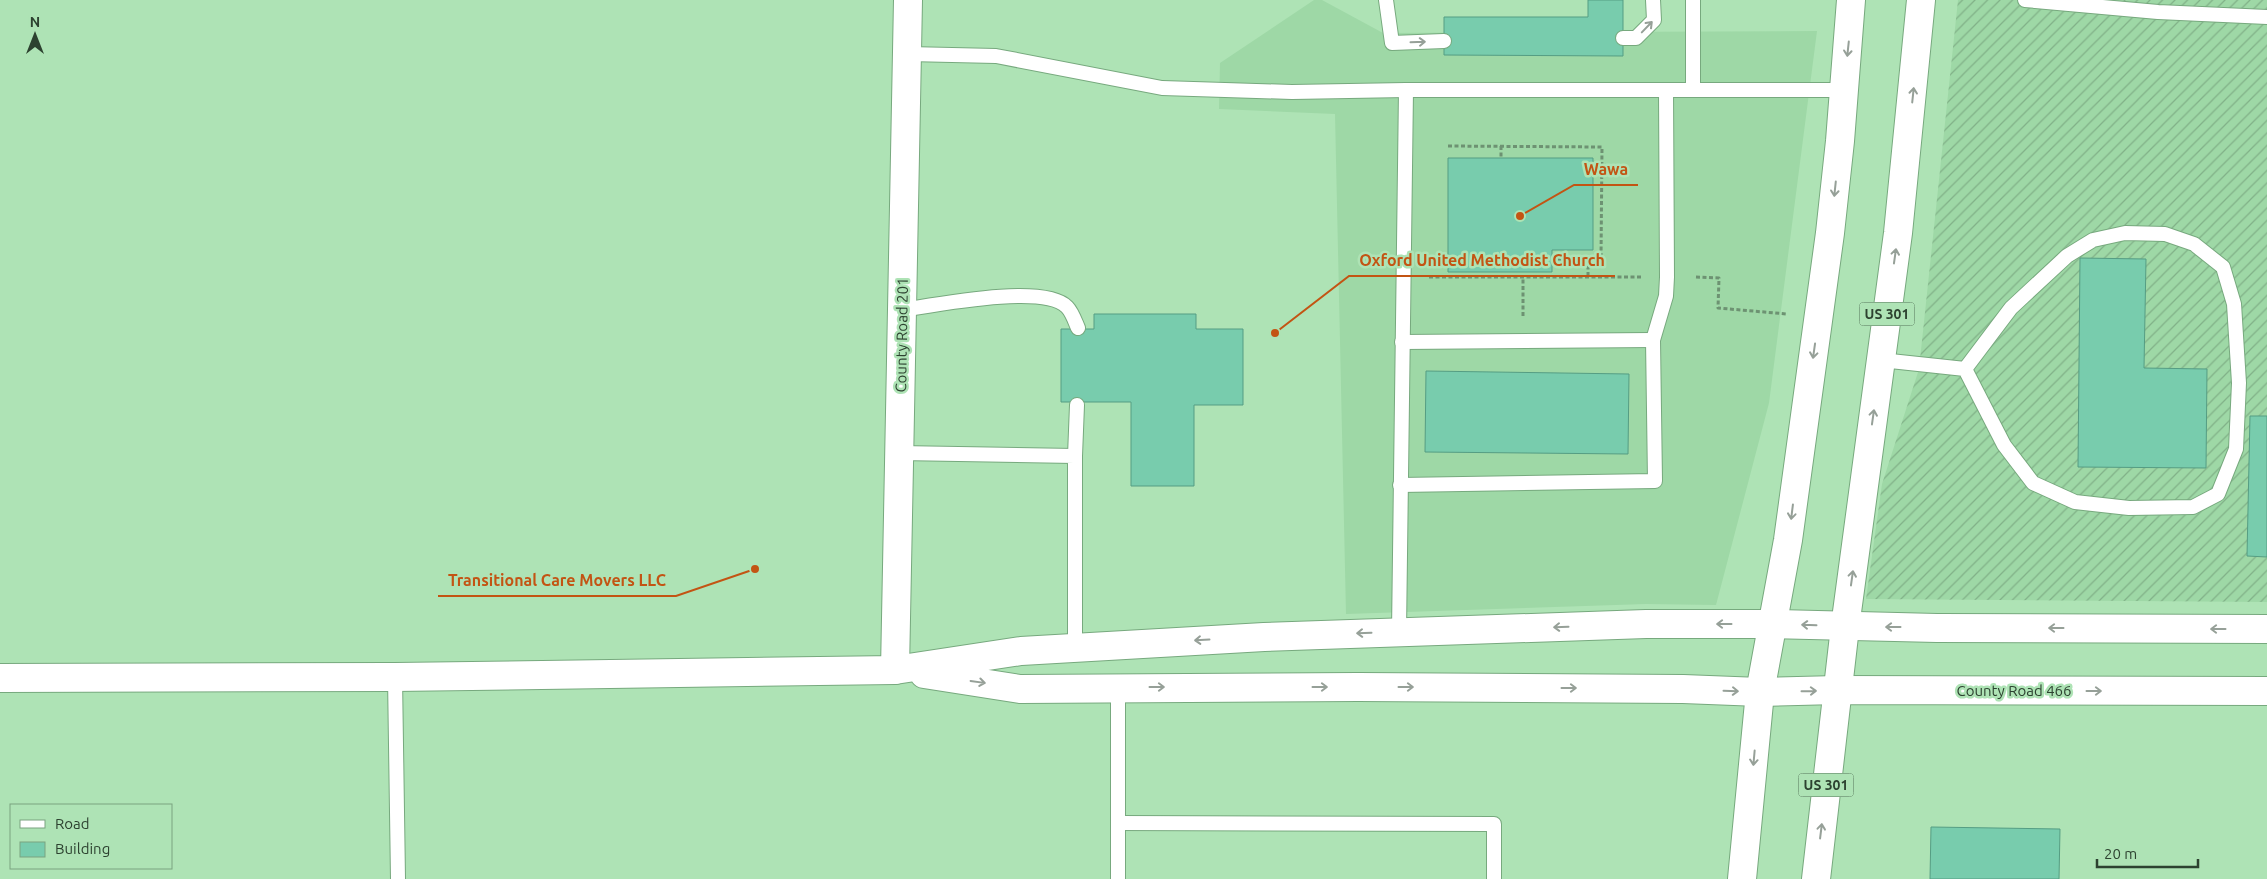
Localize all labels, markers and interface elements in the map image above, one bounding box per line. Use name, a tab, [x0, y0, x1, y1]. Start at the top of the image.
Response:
north arrow	[10, 10, 60, 60]
text: N	[30, 14, 40, 30]
one-way arrow	[1641, 20, 1653, 33]
one-way arrow	[1410, 38, 1426, 47]
one-way arrow	[1843, 40, 1853, 56]
one-way arrow	[1908, 87, 1918, 103]
callout: Wawa	[1574, 154, 1638, 185]
text: Wawa	[1584, 160, 1628, 178]
one-way arrow	[1830, 181, 1840, 197]
callout: Oxford United Methodist Church	[1349, 245, 1615, 276]
one-way arrow	[1890, 249, 1900, 265]
text: Oxford United Methodist Church	[1359, 251, 1605, 269]
street label: County Road 201	[892, 277, 911, 393]
road number: US 301	[1860, 302, 1914, 326]
one-way arrow	[1808, 342, 1818, 358]
one-way arrow	[1868, 410, 1878, 426]
one-way arrow	[1786, 503, 1796, 519]
callout: Transitional Care Movers LLC	[438, 565, 676, 596]
text: Transitional Care Movers LLC	[448, 571, 666, 589]
one-way arrow	[1847, 571, 1857, 587]
one-way arrow	[1716, 619, 1732, 629]
one-way arrow	[1801, 621, 1817, 630]
one-way arrow	[1554, 622, 1570, 631]
one-way arrow	[1886, 622, 1902, 632]
one-way arrow	[2048, 623, 2064, 633]
one-way arrow	[2211, 624, 2227, 634]
one-way arrow	[1356, 629, 1372, 638]
one-way arrow	[1194, 636, 1210, 645]
one-way arrow	[969, 678, 985, 688]
one-way arrow	[1148, 682, 1165, 692]
one-way arrow	[1311, 682, 1327, 692]
one-way arrow	[1398, 682, 1414, 692]
street label: County Road 466	[1956, 682, 2072, 699]
one-way arrow	[1560, 683, 1577, 693]
one-way arrow	[1723, 686, 1739, 696]
one-way arrow	[1800, 686, 1817, 696]
one-way arrow	[2086, 686, 2102, 696]
one-way arrow	[1749, 750, 1759, 766]
road number: US 301	[1798, 774, 1854, 796]
legend	[10, 804, 172, 869]
text: Road	[55, 815, 90, 832]
one-way arrow	[1816, 823, 1826, 839]
scale bar	[2097, 836, 2198, 868]
text: Building	[55, 840, 110, 857]
text: 20 m	[2104, 845, 2137, 862]

